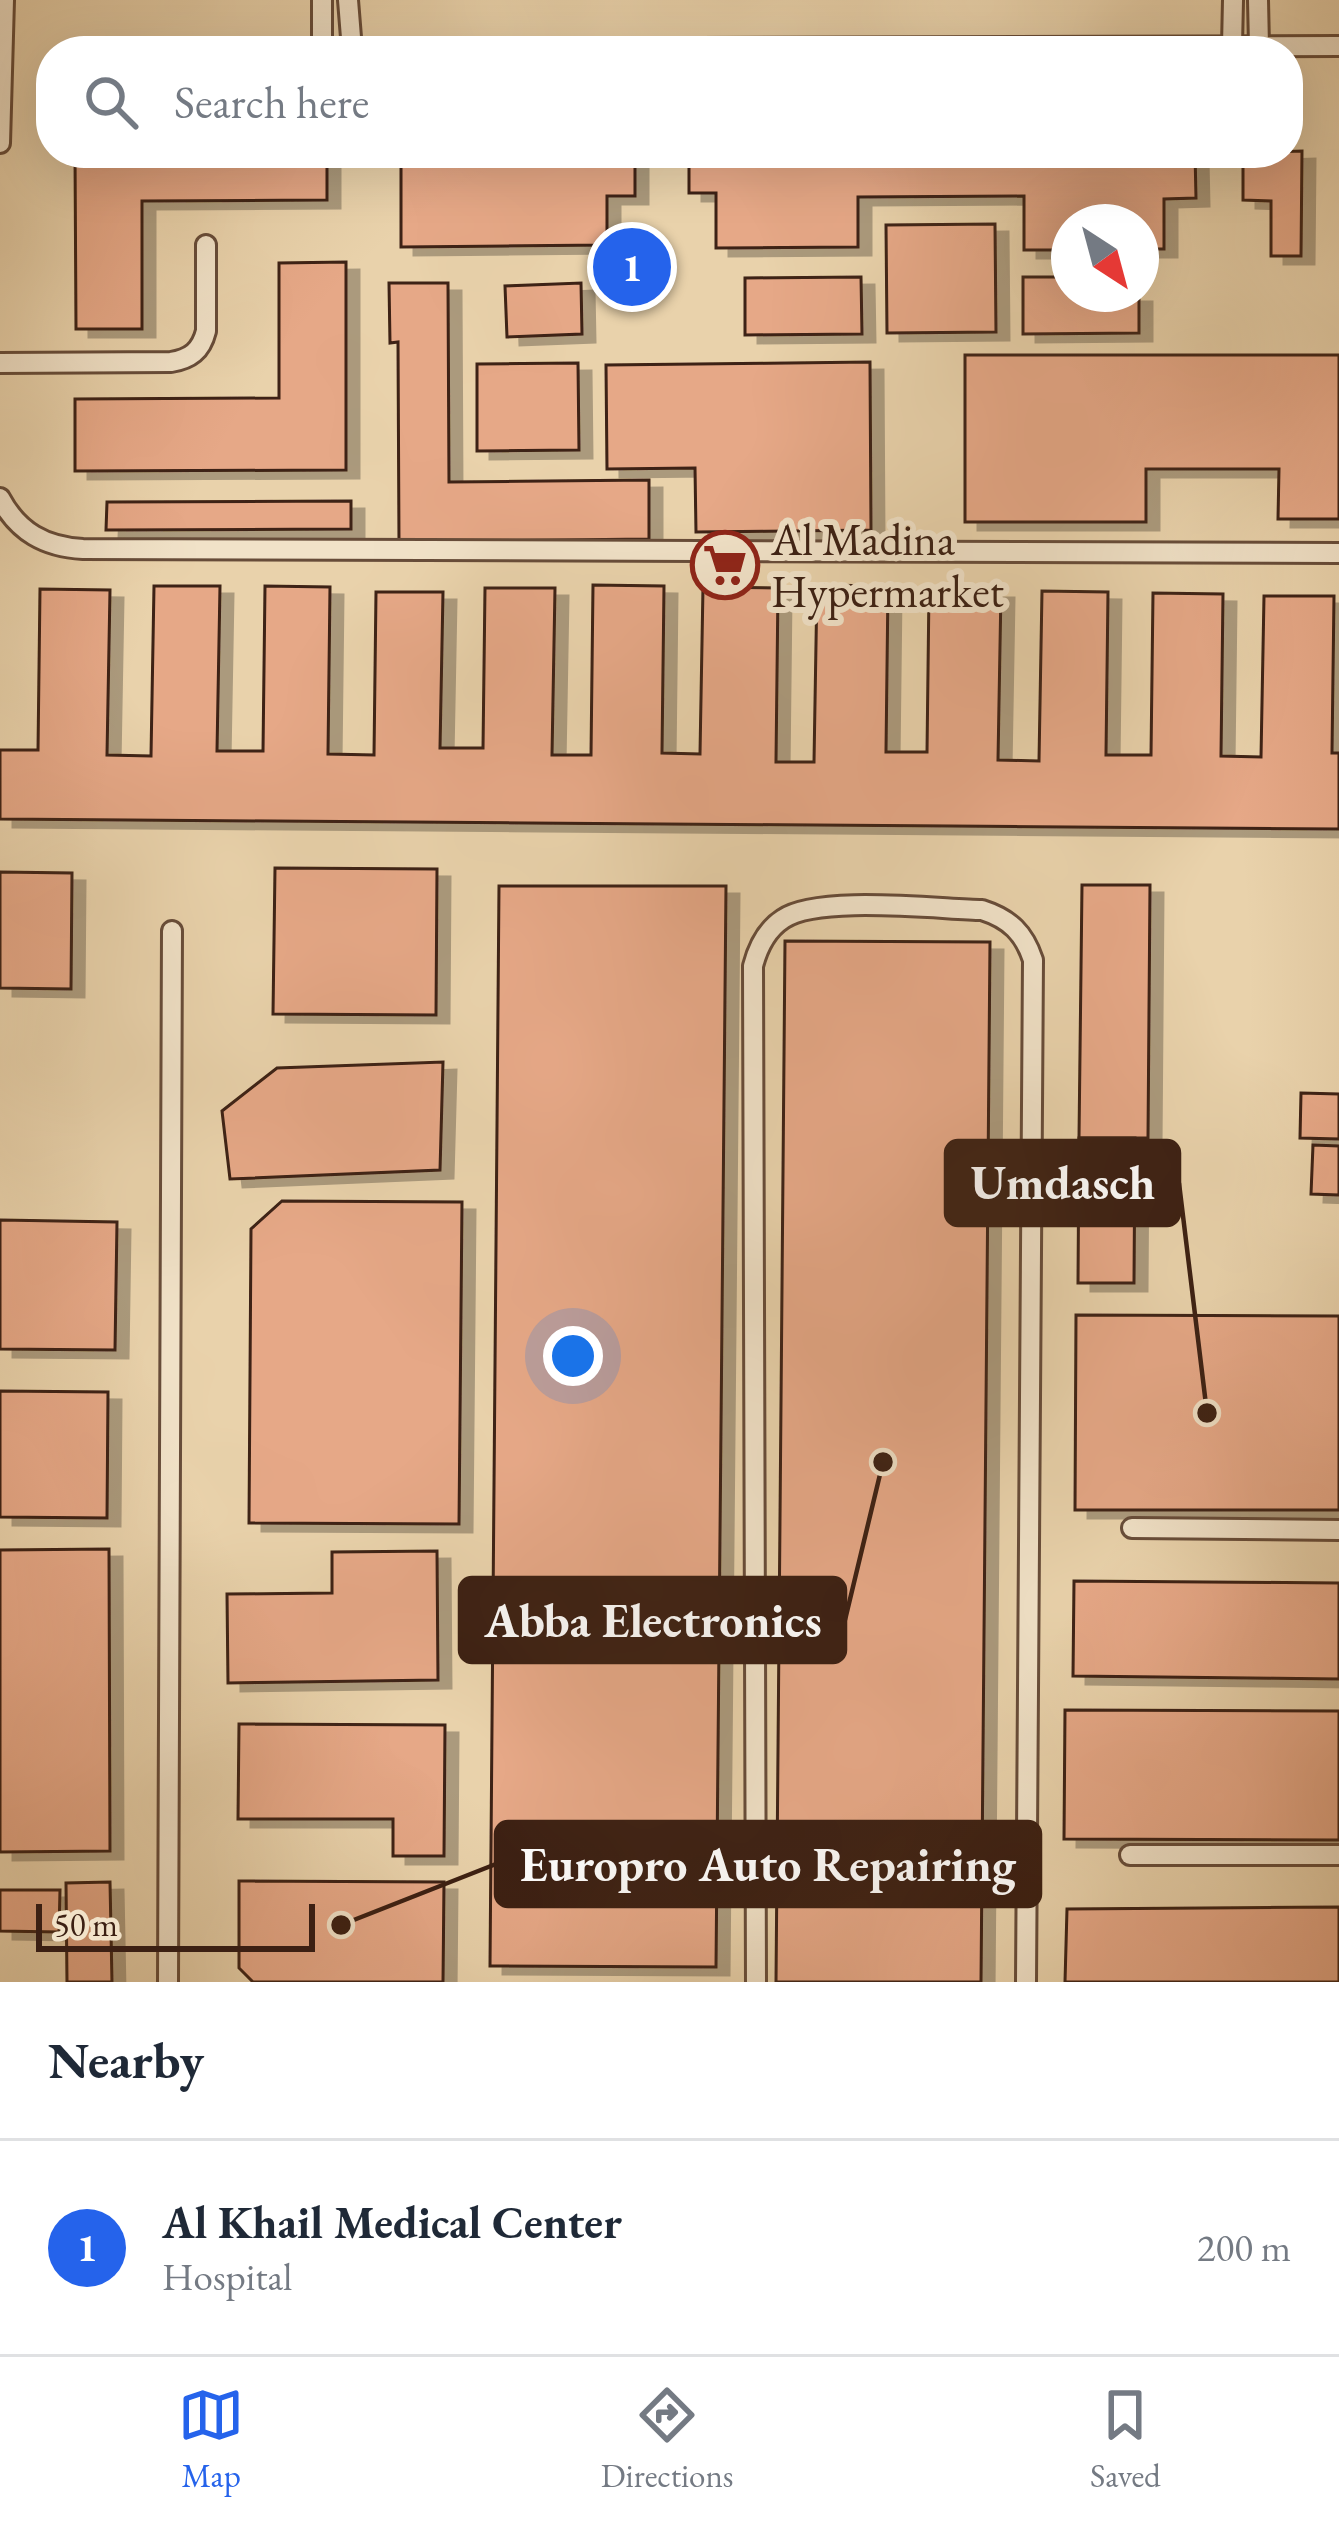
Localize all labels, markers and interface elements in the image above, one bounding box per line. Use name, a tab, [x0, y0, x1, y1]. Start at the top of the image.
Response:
search box	[36, 36, 1303, 168]
icon: search	[78, 69, 144, 135]
text: Search here	[174, 73, 369, 131]
north arrow	[1051, 204, 1159, 312]
pin: 1	[593, 222, 671, 312]
place label: Al Madina Hypermarket	[770, 510, 1004, 620]
supermarket icon: Al Madina Hypermarket	[690, 530, 760, 600]
callout: Umdasch	[946, 1141, 1179, 1225]
text: Umdasch	[971, 1151, 1156, 1213]
your location	[543, 1326, 603, 1386]
callout: Abba Electronics	[460, 1578, 845, 1662]
text: Abba Electronics	[483, 1589, 822, 1651]
callout: Europro Auto Repairing	[496, 1822, 1040, 1906]
text: Europro Auto Repairing	[520, 1833, 1017, 1895]
scale bar	[36, 1898, 315, 1951]
text: 50 m	[54, 1903, 118, 1946]
text: Nearby	[48, 2027, 204, 2093]
text: Al Khail Medical Center	[162, 2193, 622, 2251]
text: 1	[77, 2222, 97, 2273]
text: 200 m	[1197, 2222, 1291, 2273]
text: Hospital	[162, 2251, 292, 2302]
tab: Map	[178, 2382, 244, 2497]
tab: Directions	[601, 2382, 734, 2497]
tab: Saved	[1090, 2382, 1161, 2497]

